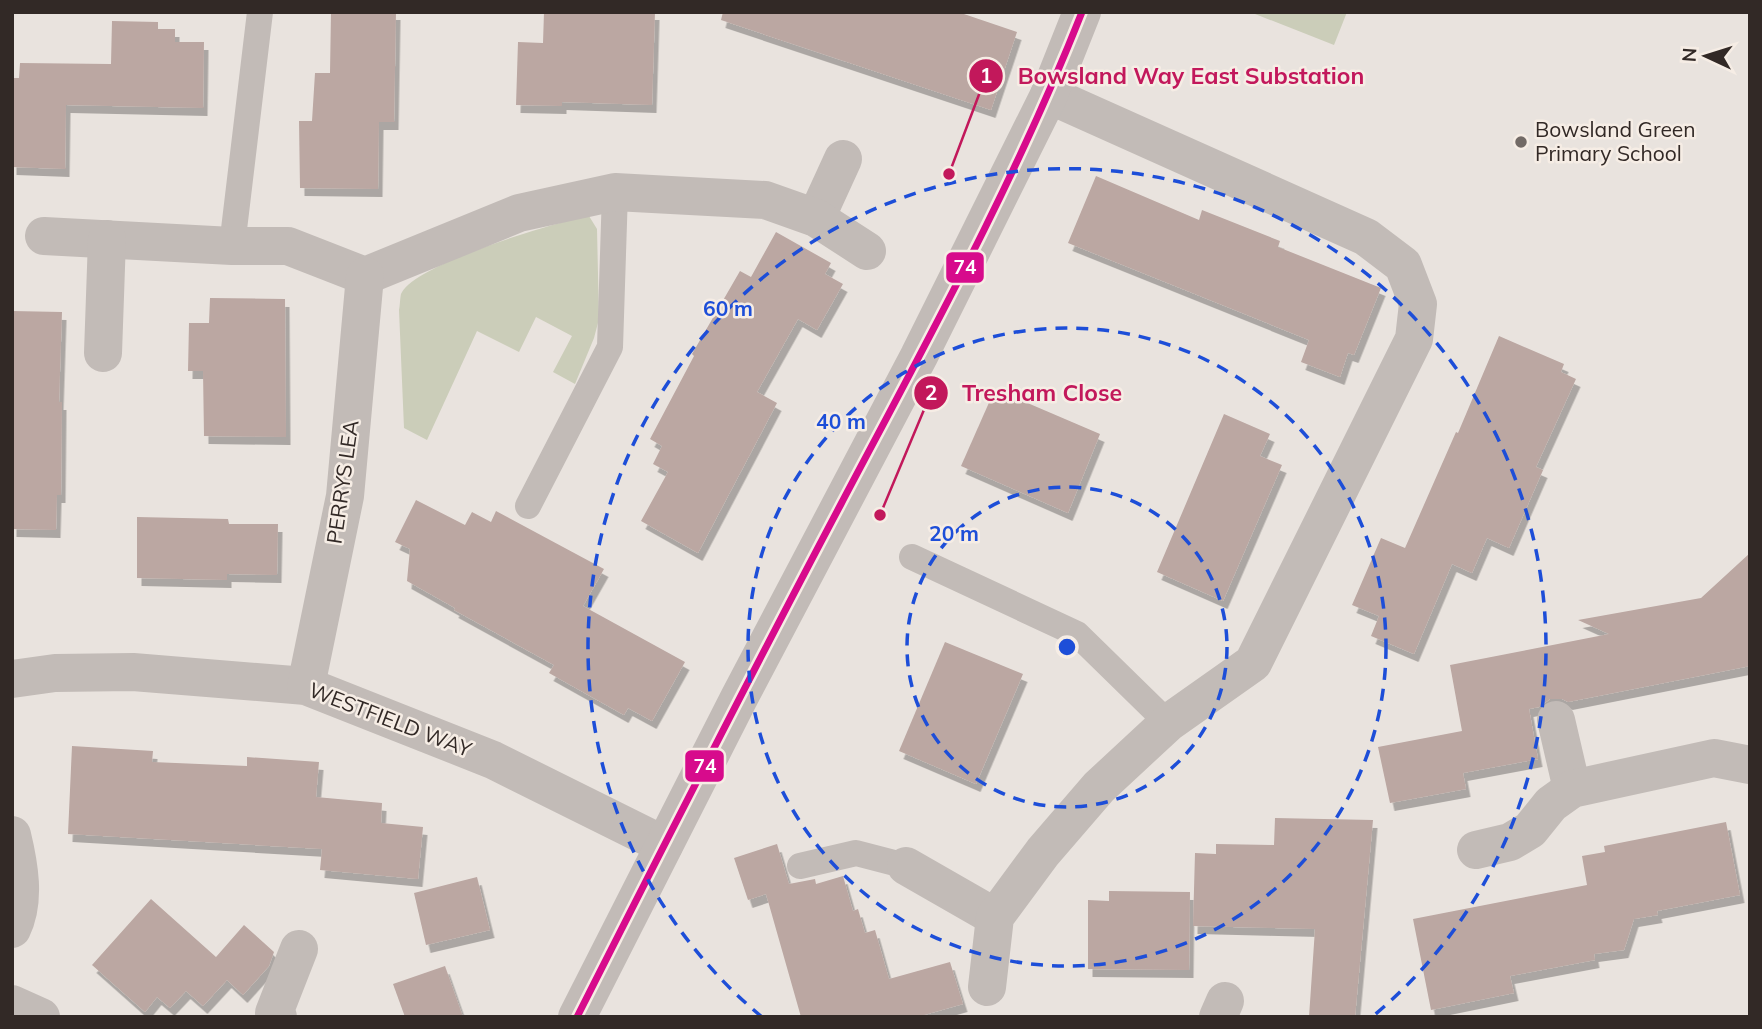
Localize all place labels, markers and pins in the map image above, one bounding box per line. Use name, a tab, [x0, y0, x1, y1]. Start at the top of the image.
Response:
callout: Bowsland Way East Substation	[969, 54, 1378, 98]
place label: Bowsland Green Primary School	[1535, 116, 1696, 166]
marker: Bowsland Green Primary School	[1513, 134, 1529, 150]
callout: Tresham Close	[913, 371, 1136, 415]
centre of rings	[1055, 635, 1079, 659]

